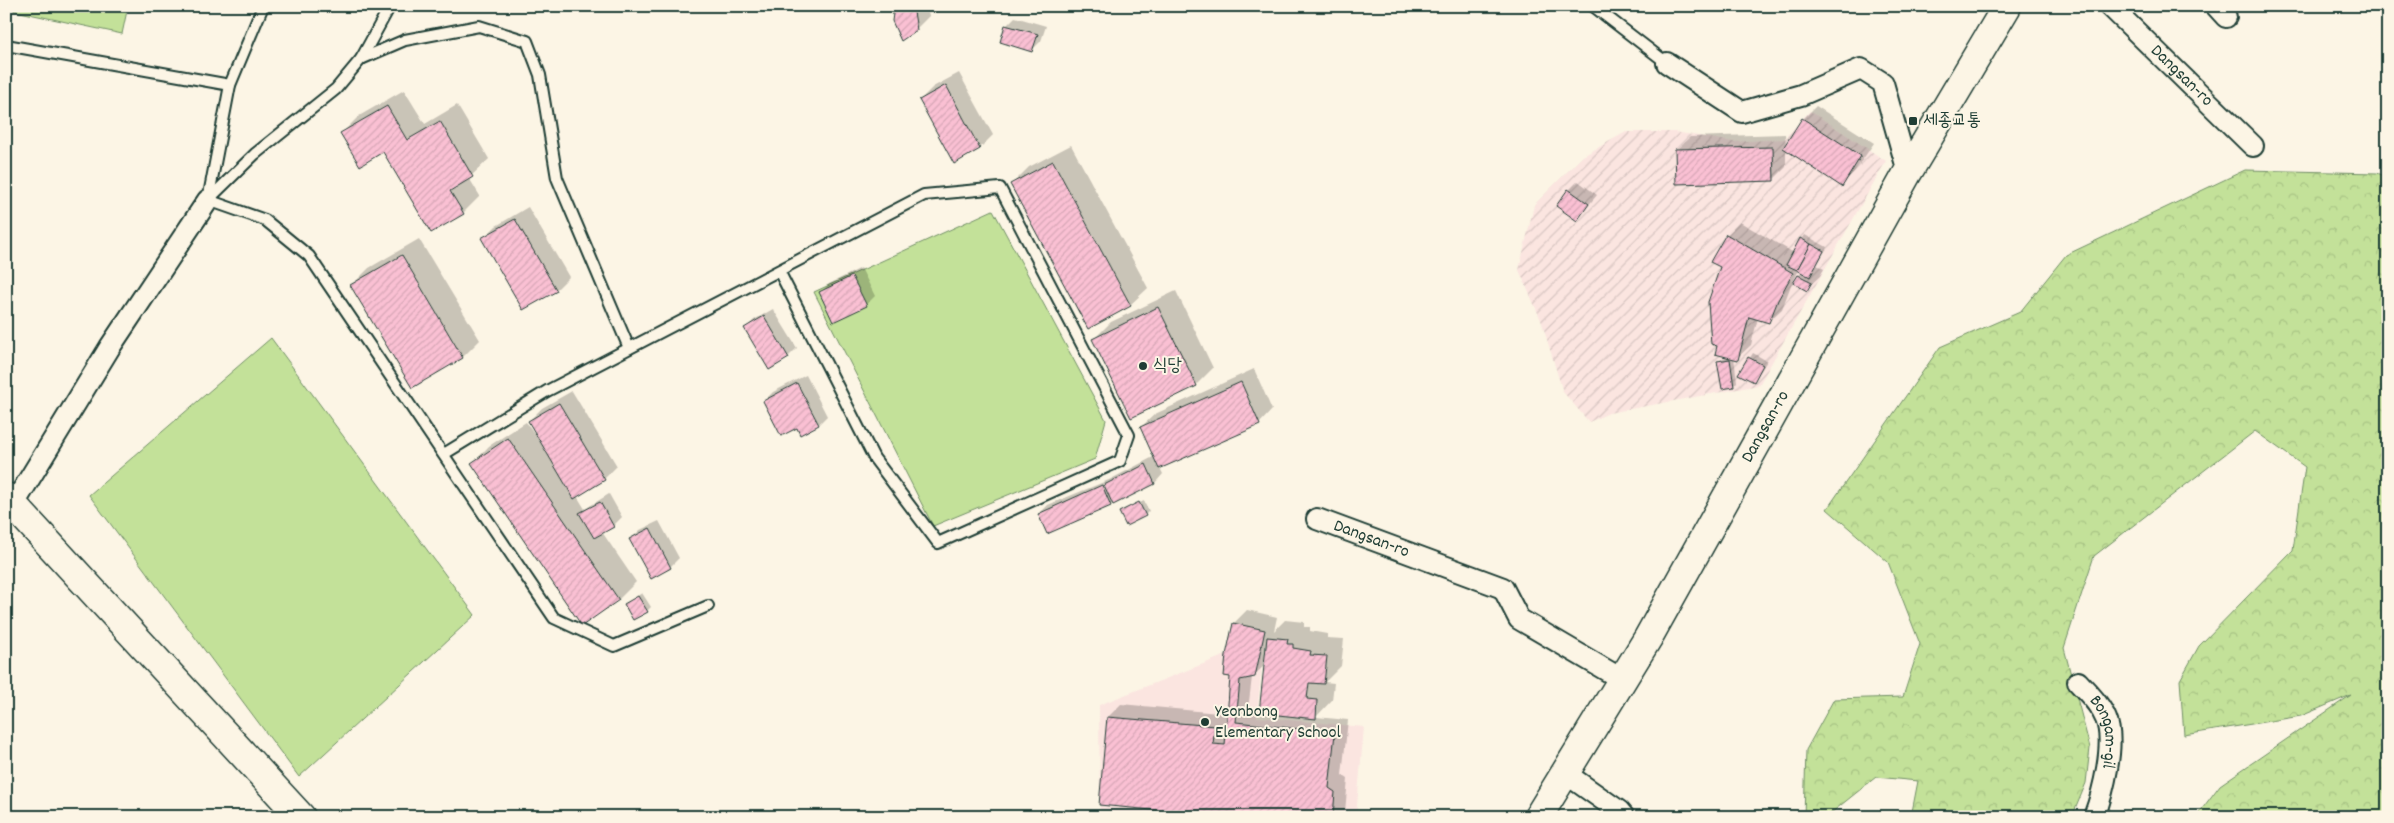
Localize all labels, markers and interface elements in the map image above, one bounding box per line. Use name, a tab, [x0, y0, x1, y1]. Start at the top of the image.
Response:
street label: Dangsan-ro	[2144, 39, 2218, 113]
place label: 세종교통	[1923, 109, 1981, 134]
marker: 세종교통	[1907, 115, 1919, 127]
place label: 식당	[1153, 354, 1182, 379]
marker: 식당	[1137, 360, 1149, 372]
street label: Dangsan-ro	[1736, 386, 1796, 467]
street label: Dangsan-ro	[1330, 514, 1413, 565]
street label: Bongam-gil	[2083, 690, 2122, 771]
place label: Yeonbong Elementary School	[1215, 700, 1342, 746]
marker: Yeonbong Elementary School	[1199, 716, 1211, 728]

